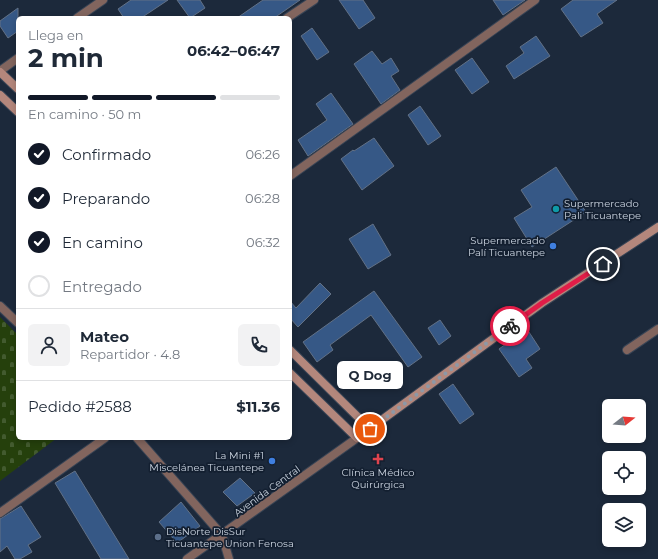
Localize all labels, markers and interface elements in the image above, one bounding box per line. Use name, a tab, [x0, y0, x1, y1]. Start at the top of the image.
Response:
text: Llega en	[28, 27, 84, 43]
text: 06:42–06:47	[187, 41, 280, 60]
text: 2 min	[28, 42, 104, 74]
text: En camino · 50 m	[28, 106, 141, 122]
icon: check	[28, 143, 50, 165]
text: Confirmado	[62, 145, 151, 164]
text: 06:26	[245, 146, 280, 162]
icon: check	[28, 187, 50, 209]
text: Preparando	[62, 189, 150, 208]
text: 06:28	[245, 190, 280, 206]
place label: Supermercado Pali Ticuantepe	[564, 197, 641, 222]
marker: Supermercado Pali Ticuantepe	[551, 204, 561, 214]
icon: check	[28, 231, 50, 253]
text: En camino	[62, 233, 143, 252]
text: 06:32	[246, 234, 280, 250]
place label: Supermercado Palí Ticuantepe	[468, 234, 545, 259]
marker: Supermercado Palí Ticuantepe	[548, 241, 558, 251]
pin	[586, 247, 620, 281]
icon: home	[592, 253, 614, 275]
text: Entregado	[62, 277, 142, 296]
courier	[490, 306, 530, 346]
icon: bike	[499, 315, 521, 337]
button: person	[28, 324, 70, 366]
button: phone	[238, 324, 280, 366]
text: Mateo	[80, 327, 129, 346]
text: Repartidor · 4.8	[80, 346, 180, 362]
callout: Q Dog	[337, 361, 403, 389]
text: Q Dog	[348, 367, 392, 383]
text: Pedido #2588	[28, 397, 132, 416]
text: $11.36	[236, 397, 280, 416]
north arrow	[602, 399, 646, 443]
map controls	[602, 399, 646, 547]
pin	[353, 412, 387, 446]
icon: bag	[359, 418, 381, 440]
place label: La Mini #1 Miscelánea Ticuantepe	[149, 449, 264, 474]
button: locate	[602, 451, 646, 495]
marker: Clínica Médico Quirúrgica	[372, 453, 384, 465]
marker: La Mini #1 Miscelánea Ticuantepe	[267, 456, 277, 466]
street label: Avenida Central	[231, 463, 303, 519]
place label: Clínica Médico Quirúrgica	[342, 466, 414, 491]
button: layers	[602, 503, 646, 547]
place label: DisNorte DisSur Ticuantepe Union Fenosa	[166, 525, 294, 550]
marker: DisNorte DisSur Ticuantepe Union Fenosa	[153, 532, 163, 542]

